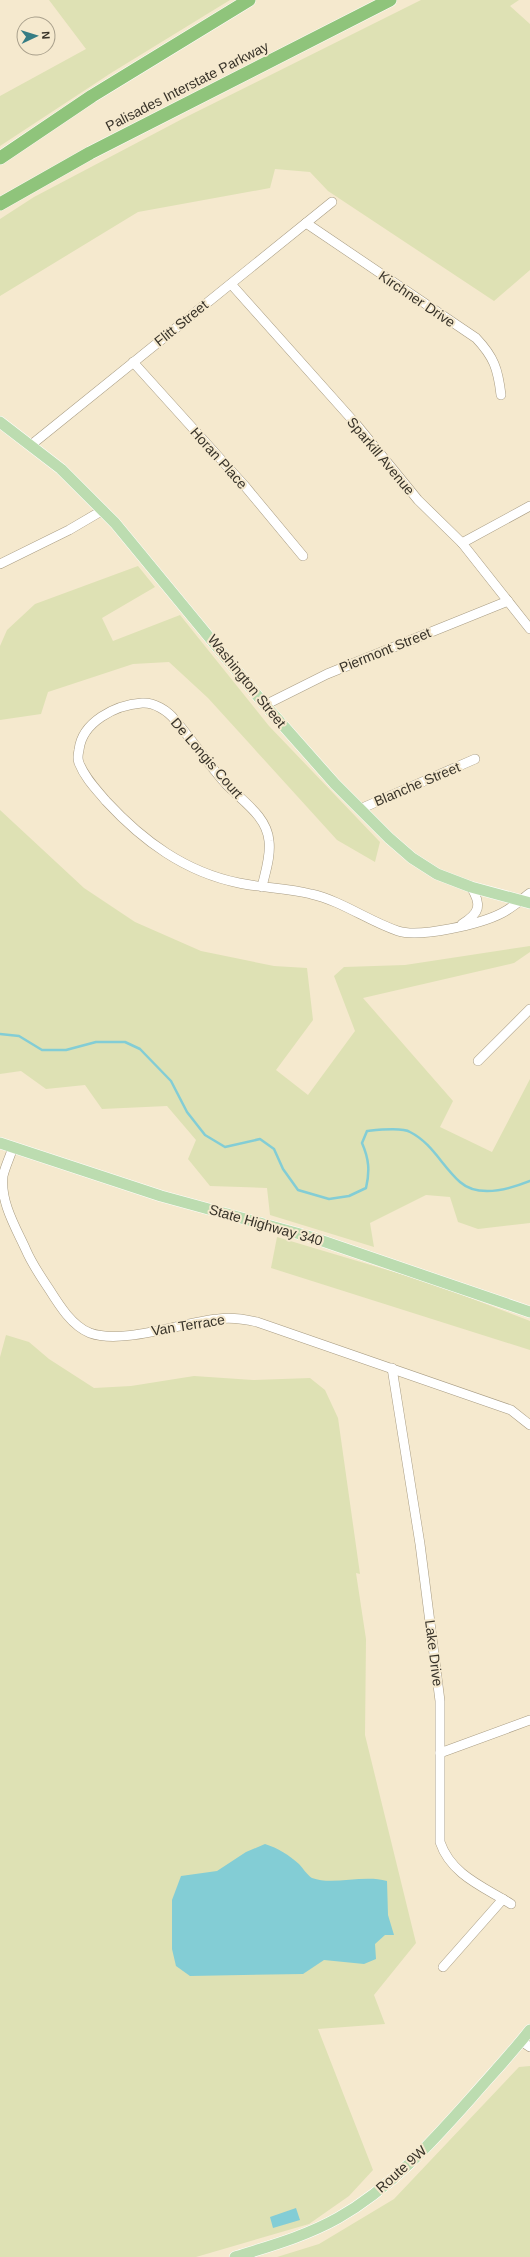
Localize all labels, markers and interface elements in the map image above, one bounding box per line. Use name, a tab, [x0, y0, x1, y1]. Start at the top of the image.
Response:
north arrow	[16, 16, 56, 56]
text: N	[40, 31, 52, 40]
street label: Palisades Interstate Parkway	[103, 38, 271, 134]
street label: Kirchner Drive	[376, 268, 458, 331]
street label: Flitt Street	[151, 297, 211, 349]
street label: Sparkill Avenue	[344, 414, 418, 498]
street label: Horan Place	[187, 424, 251, 492]
street label: Piermont Street	[337, 624, 433, 676]
street label: Washington Street	[205, 631, 289, 731]
street label: De Longis Court	[168, 715, 246, 802]
street label: Blanche Street	[372, 759, 462, 809]
street label: State Highway 340	[207, 1201, 325, 1249]
street label: Van Terrace	[150, 1311, 226, 1339]
street label: Lake Drive	[422, 1619, 446, 1687]
street label: Route 9W	[373, 2142, 430, 2196]

